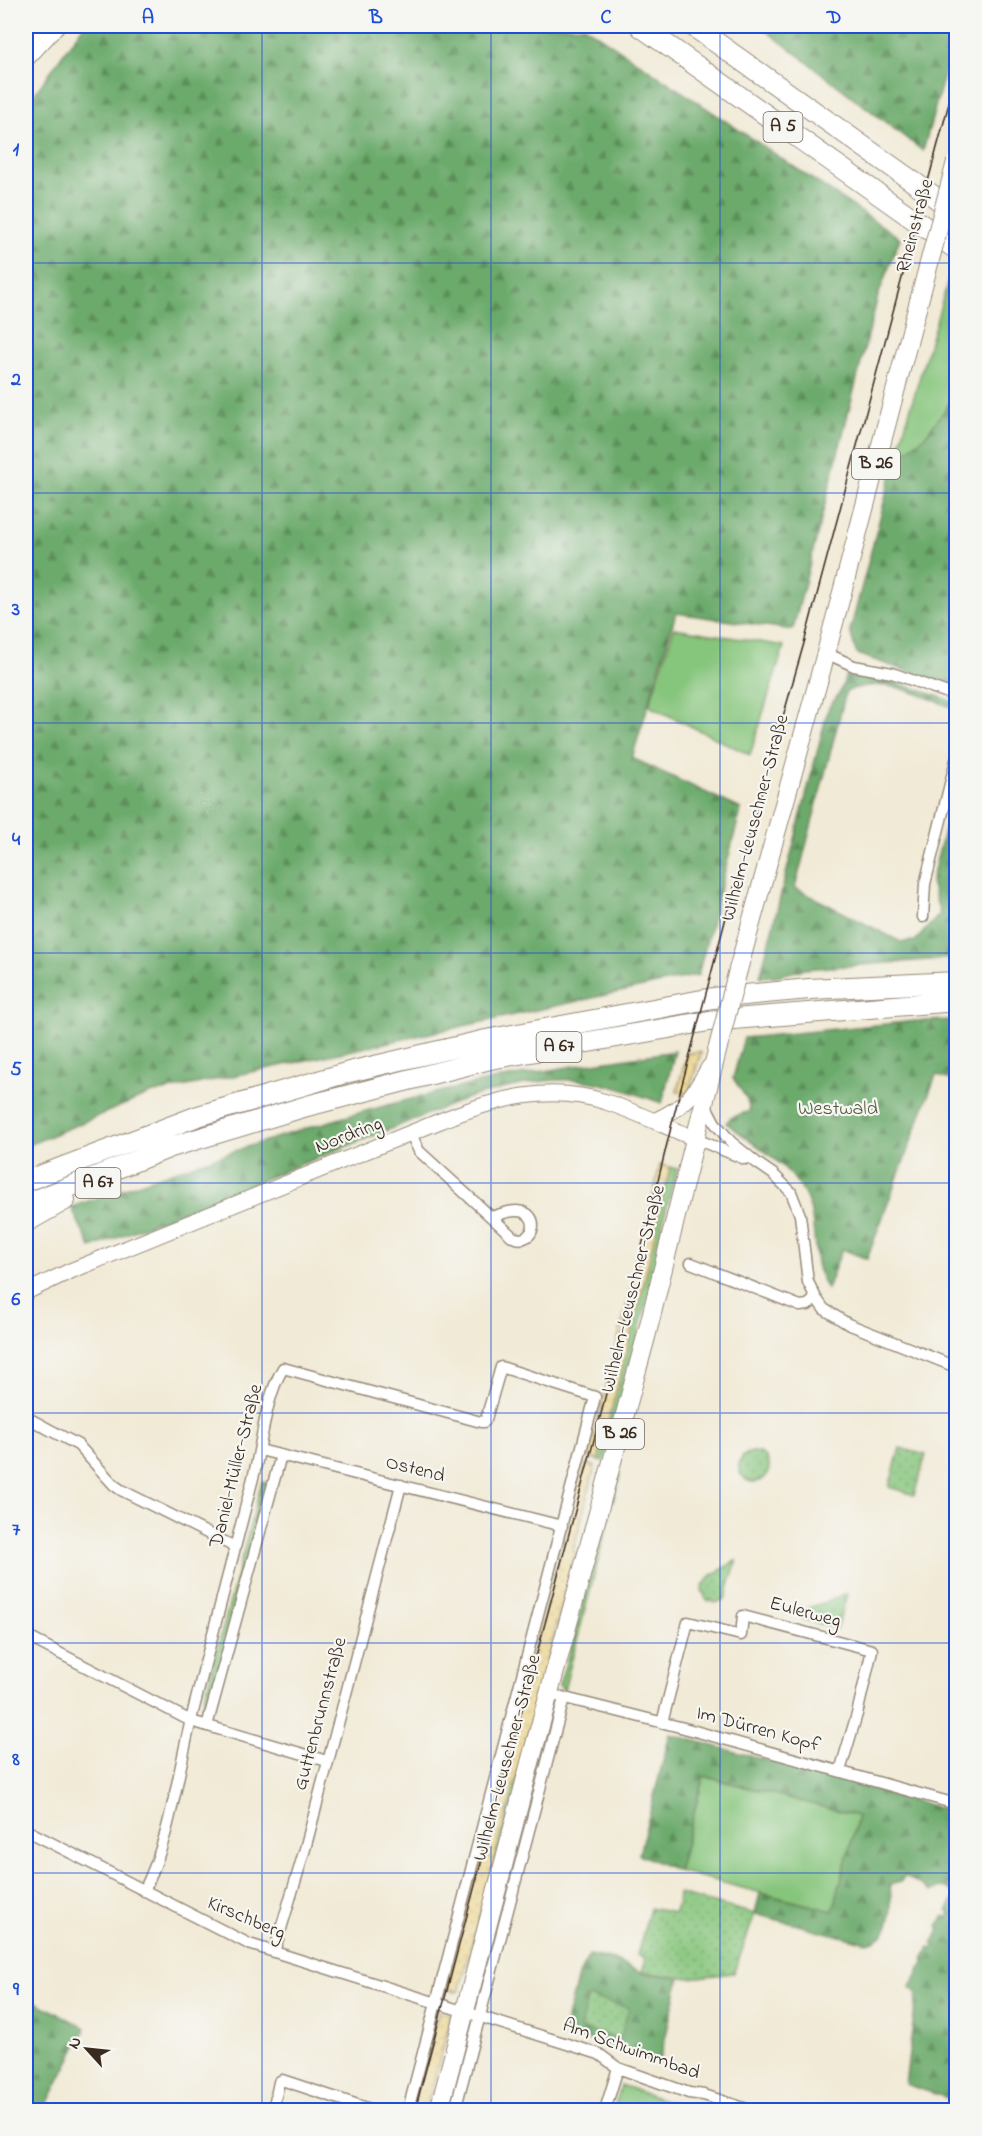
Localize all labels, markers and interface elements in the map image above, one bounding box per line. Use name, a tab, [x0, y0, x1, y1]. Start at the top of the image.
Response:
text: A	[142, 4, 154, 33]
text: B	[368, 4, 383, 33]
text: C	[601, 4, 612, 33]
text: D	[826, 4, 841, 33]
road number: A 5	[764, 112, 802, 142]
text: 1	[13, 136, 20, 165]
street label: Rheinstraße	[890, 176, 942, 276]
text: 2	[10, 366, 21, 395]
road number: B 26	[852, 449, 900, 479]
text: 3	[11, 596, 20, 625]
street label: Wilhelm-Leuschner-Straße	[714, 711, 798, 925]
text: 4	[12, 826, 21, 855]
road number: A 67	[536, 1032, 582, 1062]
text: 5	[10, 1056, 22, 1085]
park label: Westwald	[798, 1095, 878, 1124]
street label: Nordring	[311, 1110, 387, 1163]
road number: A 67	[76, 1168, 120, 1198]
street label: Wilhelm-Leuschner-Straße	[594, 1182, 674, 1396]
text: 6	[12, 1286, 21, 1315]
street label: Daniel-Müller-Straße	[202, 1381, 271, 1552]
road number: B 26	[596, 1419, 644, 1449]
street label: Ostend	[382, 1449, 448, 1491]
text: 7	[12, 1516, 21, 1545]
street label: Eulerweg	[766, 1590, 844, 1637]
street label: Guttenbrunnstraße	[287, 1634, 355, 1794]
street label: Wilhelm-Leuschner-Straße	[466, 1651, 550, 1865]
street label: Im Dürren Kopf	[693, 1699, 824, 1761]
text: 8	[11, 1746, 20, 1775]
street label: Kirschberg	[202, 1889, 290, 1949]
text: 9	[12, 1976, 20, 2005]
street label: Am Schwimmbad	[558, 2012, 704, 2088]
north arrow	[57, 2019, 117, 2079]
text: N	[62, 2033, 89, 2053]

